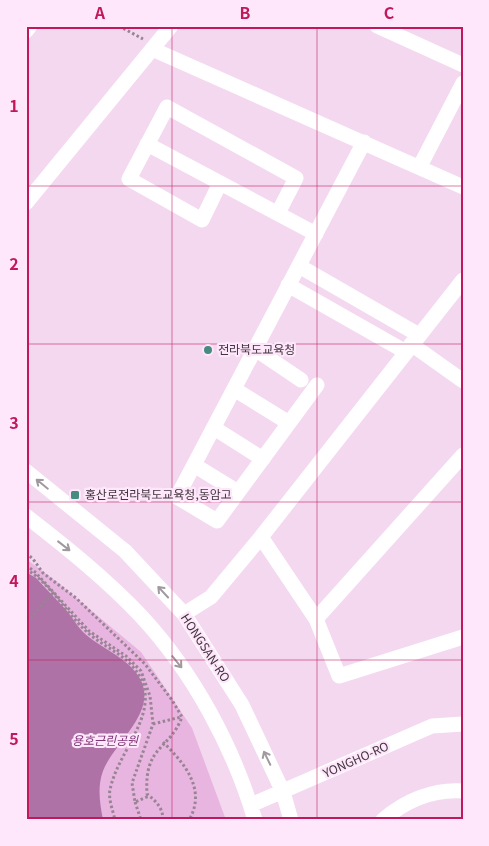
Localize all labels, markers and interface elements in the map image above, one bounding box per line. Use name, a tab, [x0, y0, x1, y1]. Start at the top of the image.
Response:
text: A	[94, 0, 106, 24]
text: B	[240, 0, 251, 24]
text: C	[384, 0, 395, 24]
text: 1	[9, 93, 19, 117]
text: 2	[9, 251, 19, 275]
place label: 전라북도교육청	[218, 340, 295, 357]
marker: 전라북도교육청	[202, 344, 214, 356]
text: 3	[9, 410, 19, 434]
one-way arrow	[36, 478, 49, 489]
place label: 홍산로전라북도교육청,동암고	[85, 485, 232, 502]
marker: 홍산로전라북도교육청,동암고	[69, 489, 81, 501]
one-way arrow	[58, 540, 71, 551]
text: 4	[9, 568, 19, 592]
one-way arrow	[157, 585, 169, 598]
street label: HONGSAN-RO	[178, 610, 235, 685]
one-way arrow	[172, 655, 183, 668]
text: 5	[9, 726, 19, 750]
park label: 용호근린공원	[72, 731, 139, 748]
street label: YONGHO-RO	[319, 737, 391, 781]
one-way arrow	[261, 751, 271, 766]

